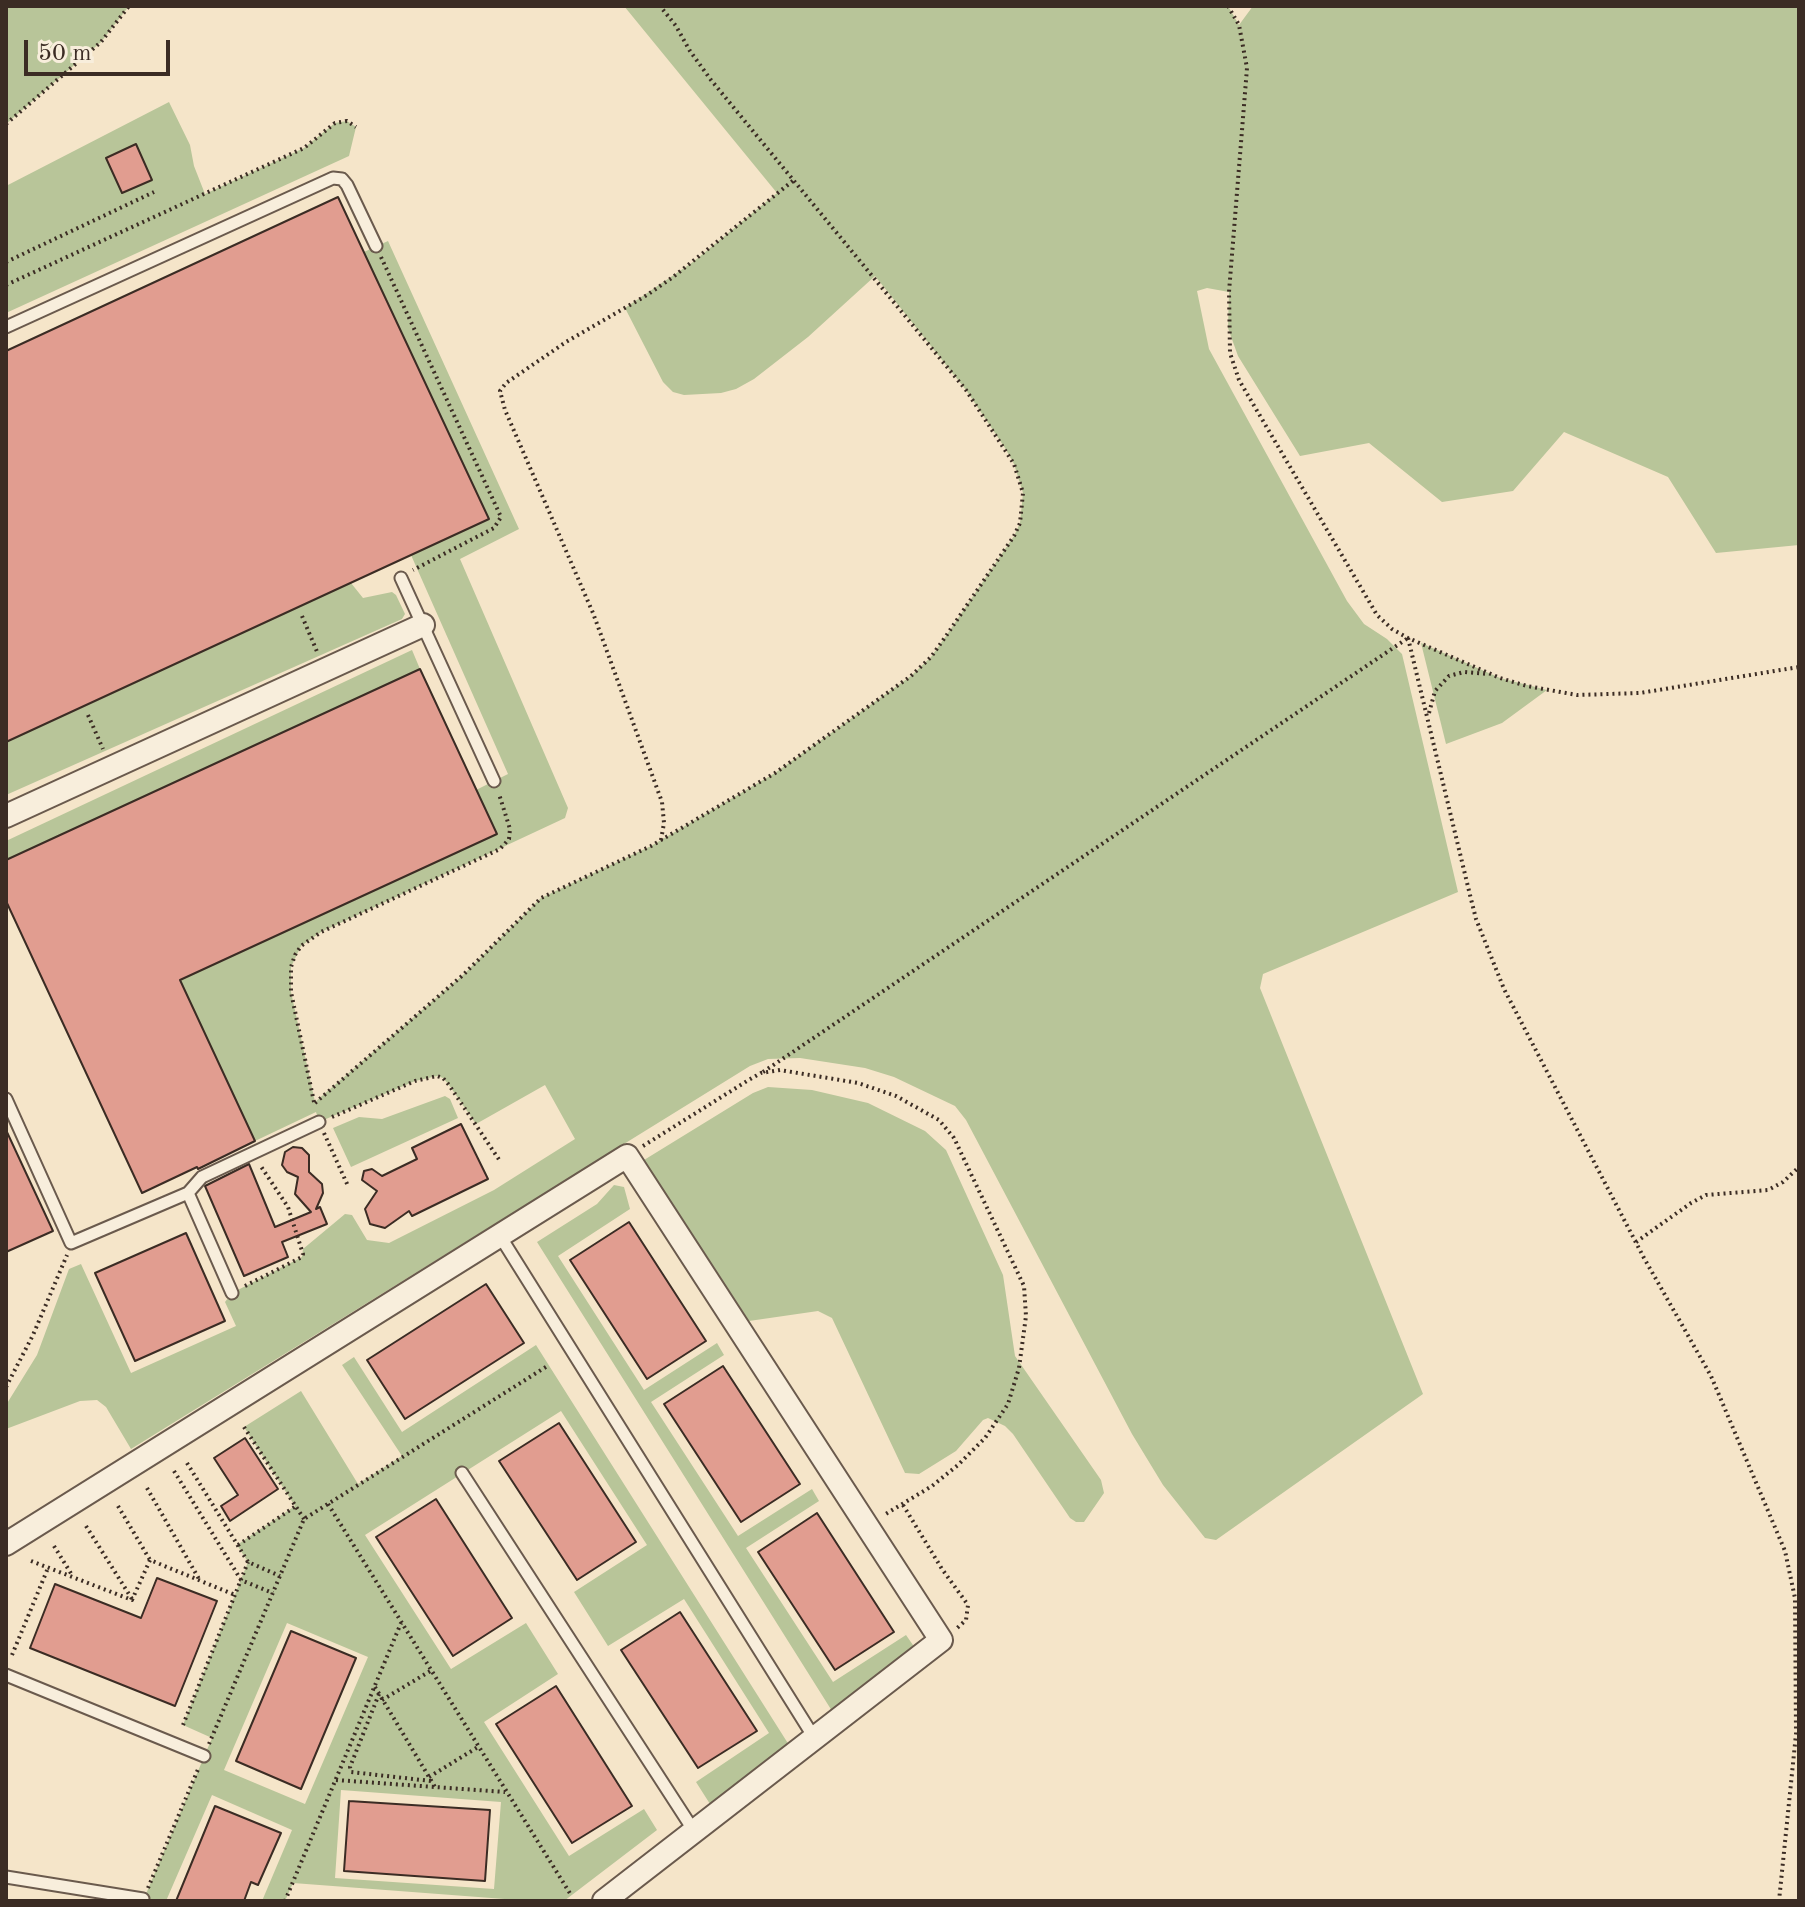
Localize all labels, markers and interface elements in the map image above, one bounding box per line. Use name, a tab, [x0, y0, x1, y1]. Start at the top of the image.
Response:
scale bar	[28, 24, 174, 74]
text: 50 m	[38, 42, 92, 66]

